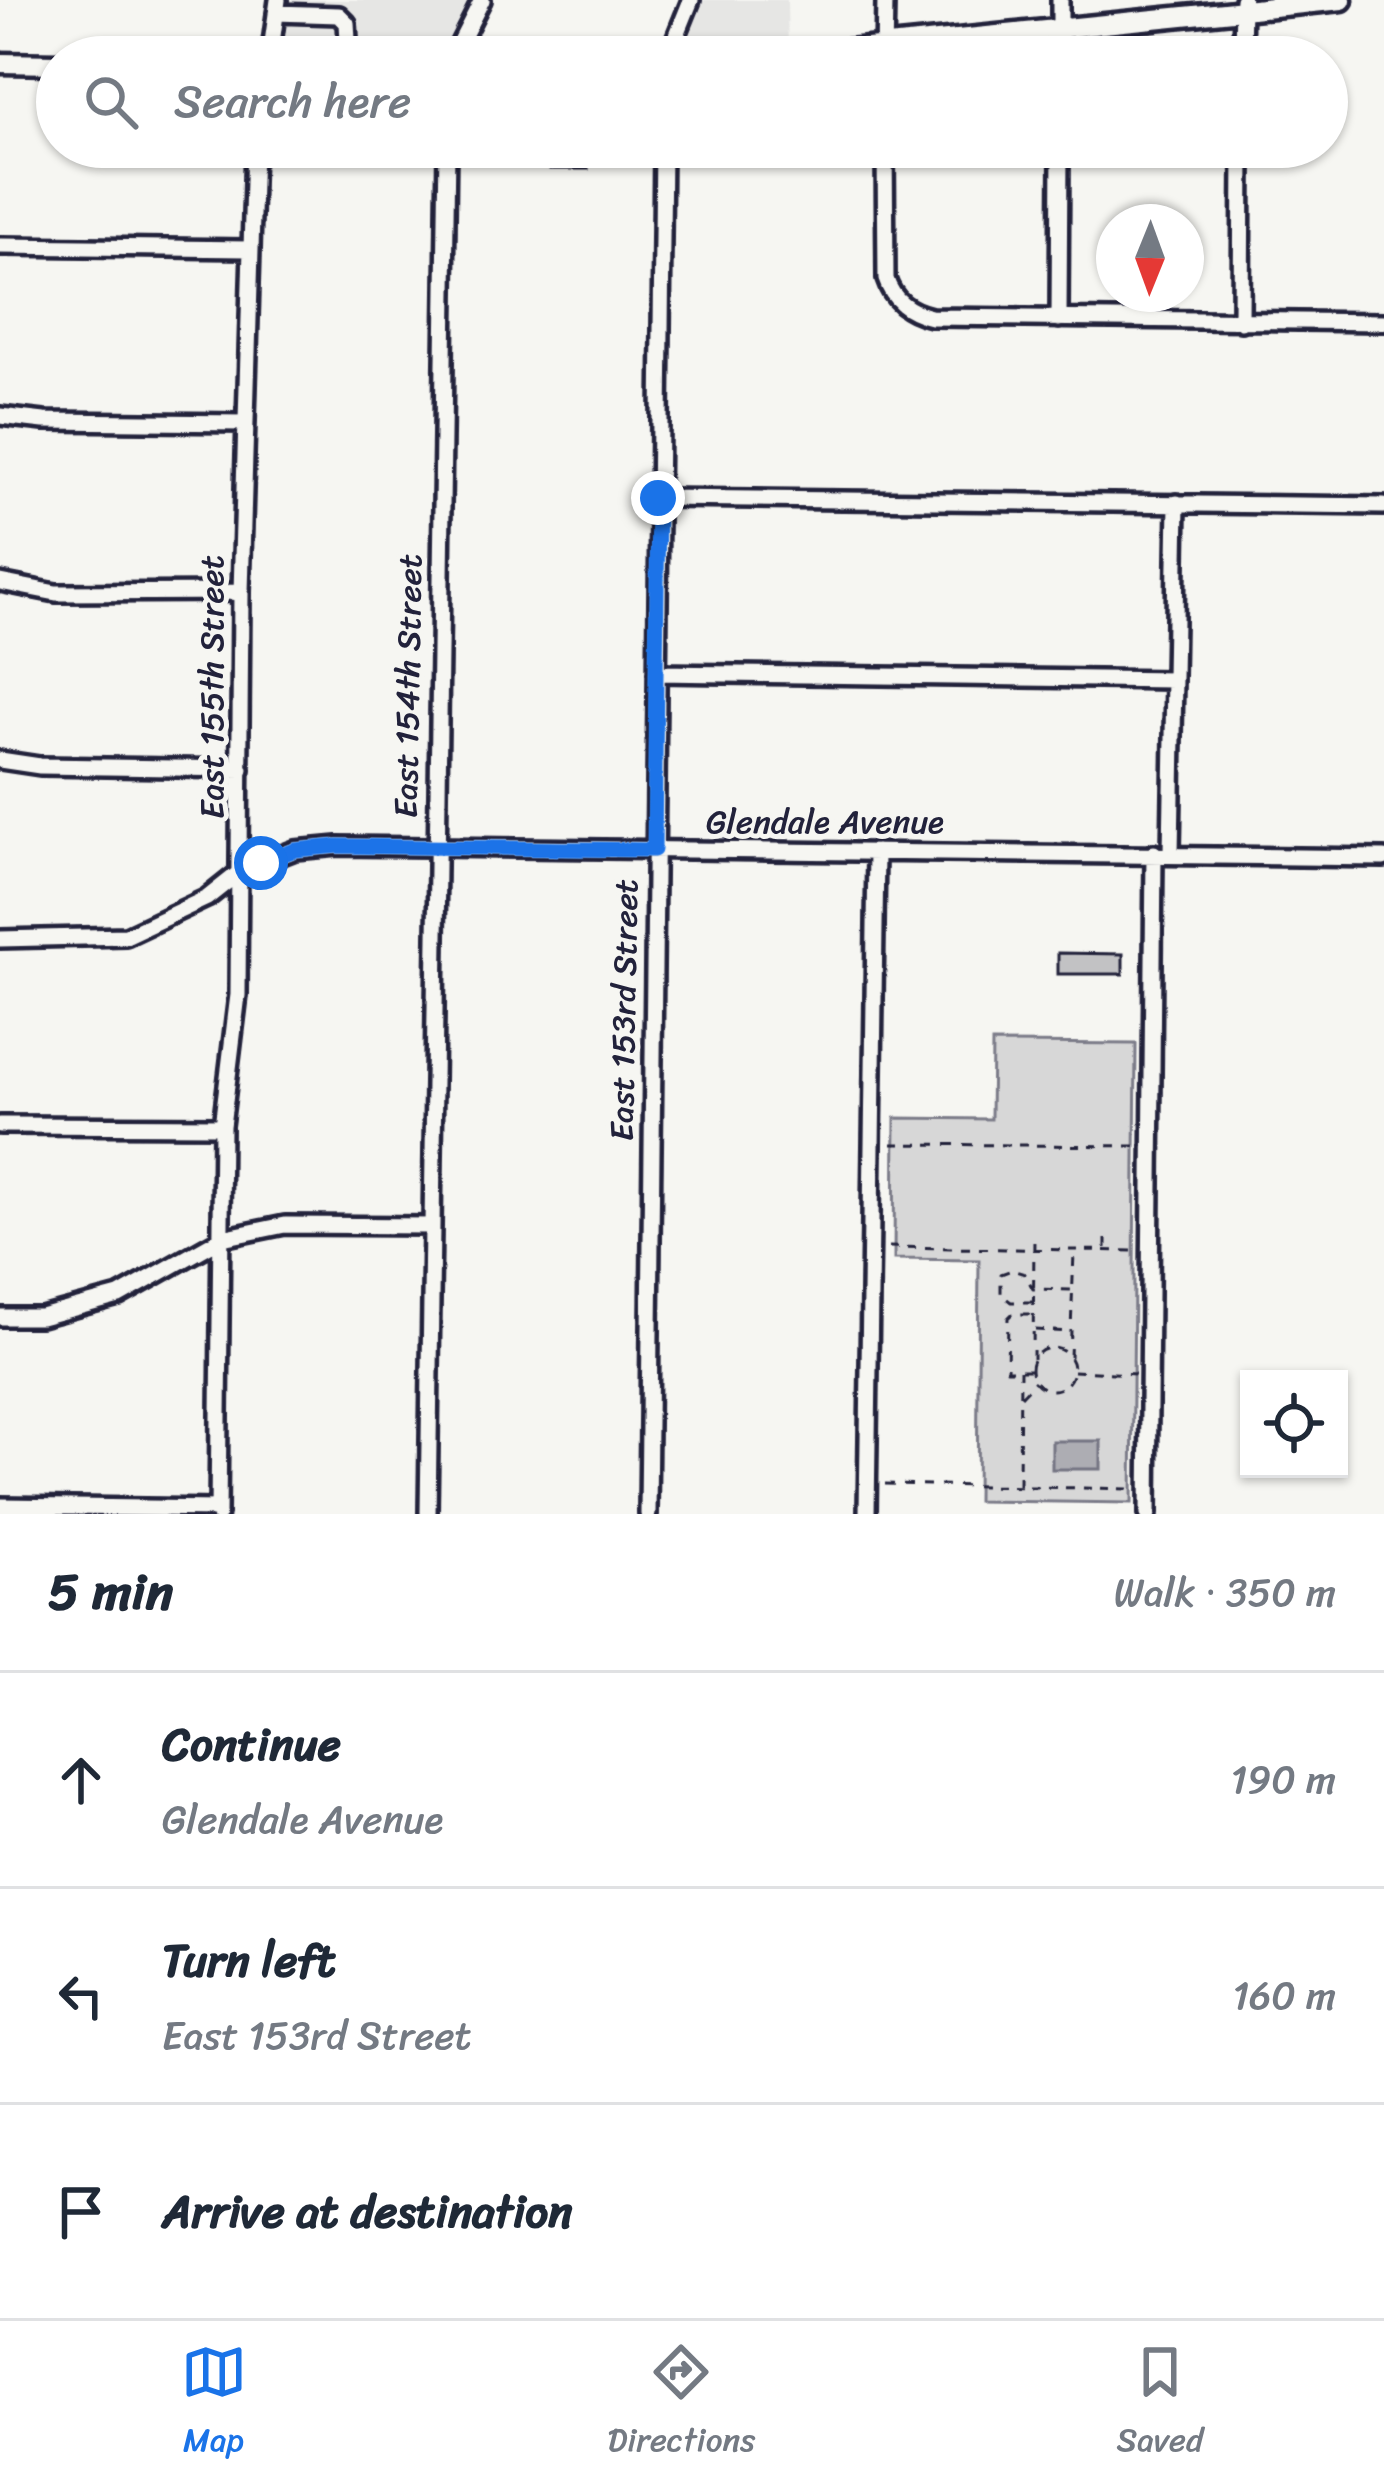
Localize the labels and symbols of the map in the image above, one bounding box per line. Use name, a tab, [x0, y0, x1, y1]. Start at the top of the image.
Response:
north arrow	[1096, 204, 1204, 312]
route end	[631, 471, 685, 525]
street label: East 154th Street	[377, 553, 439, 819]
street label: East 155th Street	[183, 555, 241, 819]
street label: Glendale Avenue	[706, 793, 944, 851]
route start	[234, 836, 288, 890]
street label: East 153rd Street	[593, 879, 655, 1142]

